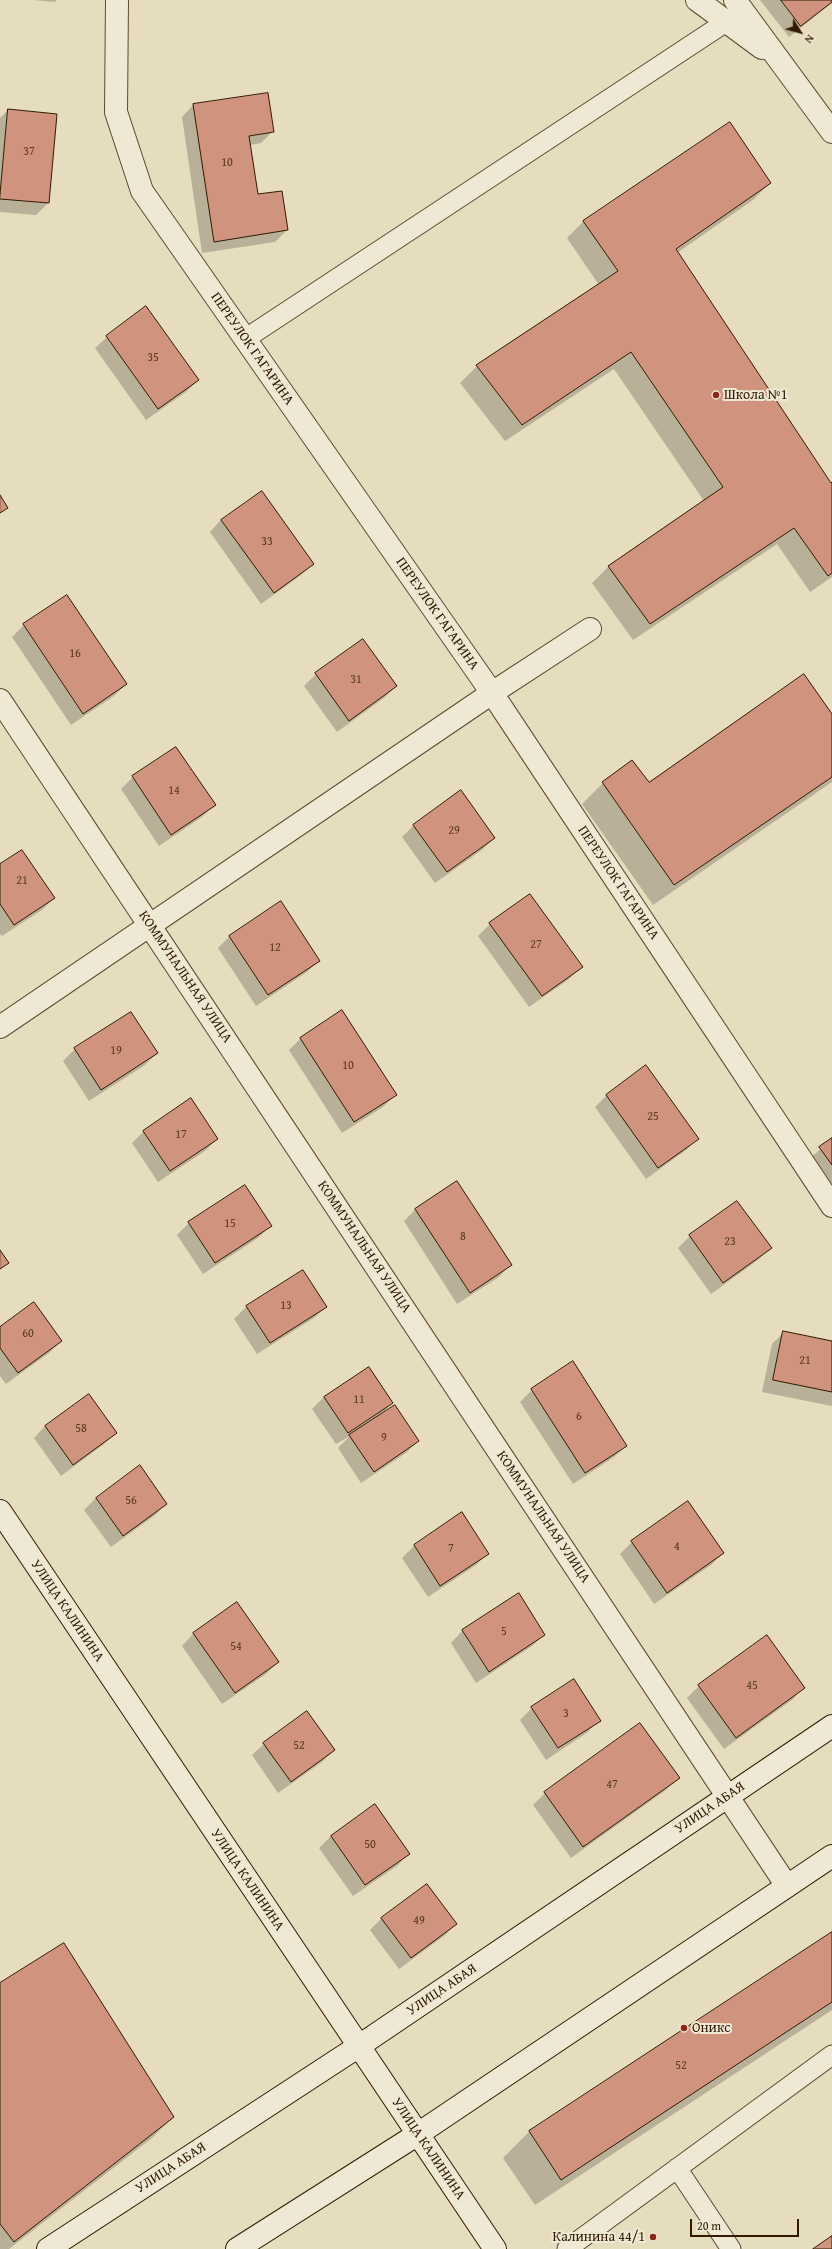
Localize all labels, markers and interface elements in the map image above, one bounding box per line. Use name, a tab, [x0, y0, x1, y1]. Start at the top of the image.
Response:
north arrow	[780, 12, 820, 52]
text: N	[801, 31, 818, 47]
house number: 37	[23, 145, 35, 159]
house number: 10	[221, 156, 233, 170]
street label: ПЕРЕУЛОК ГАГАРИНА	[207, 289, 297, 409]
house number: 35	[147, 351, 159, 365]
place label: Школа №1	[724, 387, 788, 403]
marker: Школа №1	[711, 390, 721, 400]
house number: 33	[261, 535, 273, 549]
street label: ПЕРЕУЛОК ГАГАРИНА	[392, 554, 482, 674]
house number: 16	[69, 647, 81, 661]
house number: 31	[350, 673, 362, 687]
house number: 14	[168, 784, 180, 798]
street label: ПЕРЕУЛОК ГАГАРИНА	[574, 823, 662, 943]
house number: 29	[448, 824, 460, 838]
house number: 21	[16, 874, 28, 888]
street label: КОММУНАЛЬНАЯ УЛИЦА	[135, 908, 235, 1046]
house number: 27	[530, 938, 542, 952]
house number: 12	[269, 941, 281, 955]
house number: 19	[110, 1044, 122, 1058]
house number: 10	[342, 1059, 354, 1073]
house number: 25	[647, 1110, 659, 1124]
house number: 17	[175, 1128, 187, 1142]
street label: КОММУНАЛЬНАЯ УЛИЦА	[314, 1178, 414, 1316]
house number: 15	[224, 1217, 236, 1231]
house number: 8	[460, 1230, 466, 1244]
house number: 23	[724, 1235, 736, 1249]
house number: 13	[280, 1299, 292, 1313]
house number: 60	[22, 1327, 34, 1341]
house number: 21	[799, 1354, 811, 1368]
house number: 11	[353, 1393, 365, 1407]
house number: 6	[576, 1410, 582, 1424]
house number: 58	[75, 1422, 87, 1436]
house number: 9	[381, 1431, 387, 1445]
street label: КОММУНАЛЬНАЯ УЛИЦА	[493, 1448, 593, 1586]
house number: 56	[125, 1494, 137, 1508]
house number: 4	[674, 1540, 680, 1554]
house number: 7	[448, 1542, 454, 1556]
street label: УЛИЦА КАЛИНИНА	[27, 1557, 107, 1665]
house number: 5	[501, 1625, 507, 1639]
house number: 54	[230, 1640, 242, 1654]
house number: 45	[746, 1679, 758, 1693]
house number: 3	[563, 1707, 569, 1721]
house number: 52	[293, 1739, 305, 1753]
house number: 47	[606, 1778, 618, 1792]
street label: УЛИЦА АБАЯ	[672, 1779, 748, 1837]
street label: УЛИЦА КАЛИНИНА	[207, 1826, 287, 1934]
house number: 50	[364, 1838, 376, 1852]
house number: 49	[413, 1914, 425, 1928]
street label: УЛИЦА АБАЯ	[404, 1961, 480, 2019]
place label: Оникс	[692, 2020, 730, 2036]
marker: Оникс	[679, 2023, 689, 2033]
house number: 52	[675, 2059, 687, 2073]
street label: УЛИЦА КАЛИНИНА	[388, 2095, 468, 2203]
street label: УЛИЦА АБАЯ	[133, 2139, 209, 2197]
scale bar	[692, 2211, 801, 2237]
text: 20 m	[697, 2217, 721, 2234]
place label: Калинина 44/1	[553, 2229, 645, 2245]
marker: Калинина 44/1	[648, 2232, 658, 2242]

